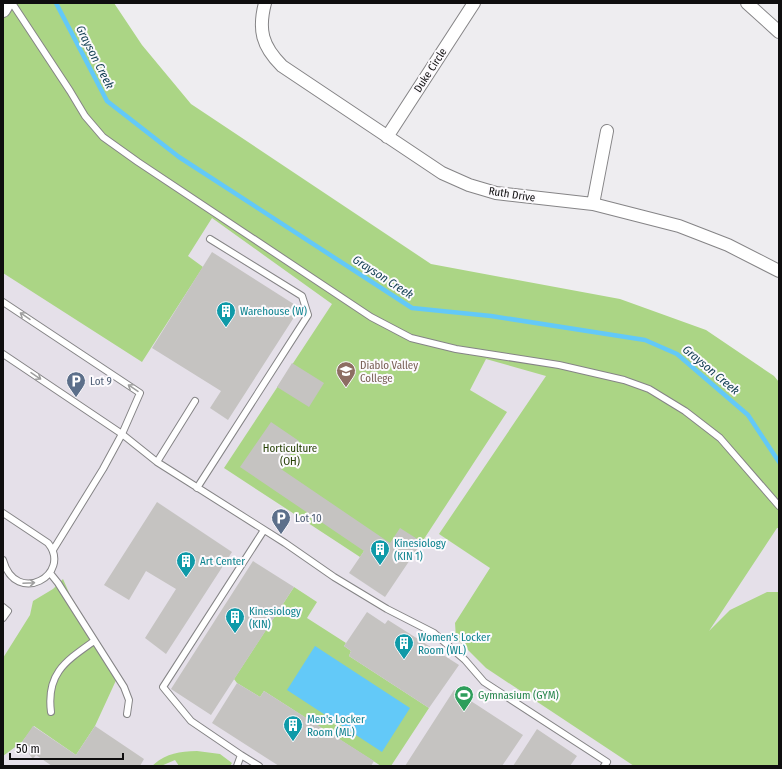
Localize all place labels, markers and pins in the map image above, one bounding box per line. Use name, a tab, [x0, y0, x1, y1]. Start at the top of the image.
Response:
building icon: Warehouse (W)	[215, 300, 237, 328]
place label: Warehouse (W)	[240, 305, 307, 318]
place label: Diablo Valley College	[360, 359, 418, 385]
school or university icon: Diablo Valley College	[335, 360, 357, 388]
parking icon: Lot 9	[65, 370, 87, 398]
place label: Lot 9	[90, 375, 112, 388]
parking icon: Lot 10	[270, 507, 292, 535]
place label: Lot 10	[295, 512, 322, 525]
place label: Kinesiology (KIN 1)	[394, 537, 446, 563]
building icon: Kinesiology (KIN 1)	[369, 538, 391, 566]
building icon: Art Center	[175, 550, 197, 578]
place label: Art Center	[200, 555, 245, 568]
place label: Kinesiology (KIN)	[249, 605, 301, 631]
building icon: Kinesiology (KIN)	[224, 606, 246, 634]
place label: Women's Locker Room (WL)	[418, 631, 490, 657]
building icon: Women's Locker Room (WL)	[393, 632, 415, 660]
sports icon: Gymnasium (GYM)	[453, 684, 475, 712]
place label: Gymnasium (GYM)	[478, 689, 559, 702]
place label: Men's Locker Room (ML)	[307, 713, 365, 739]
building icon: Men's Locker Room (ML)	[282, 714, 304, 742]

